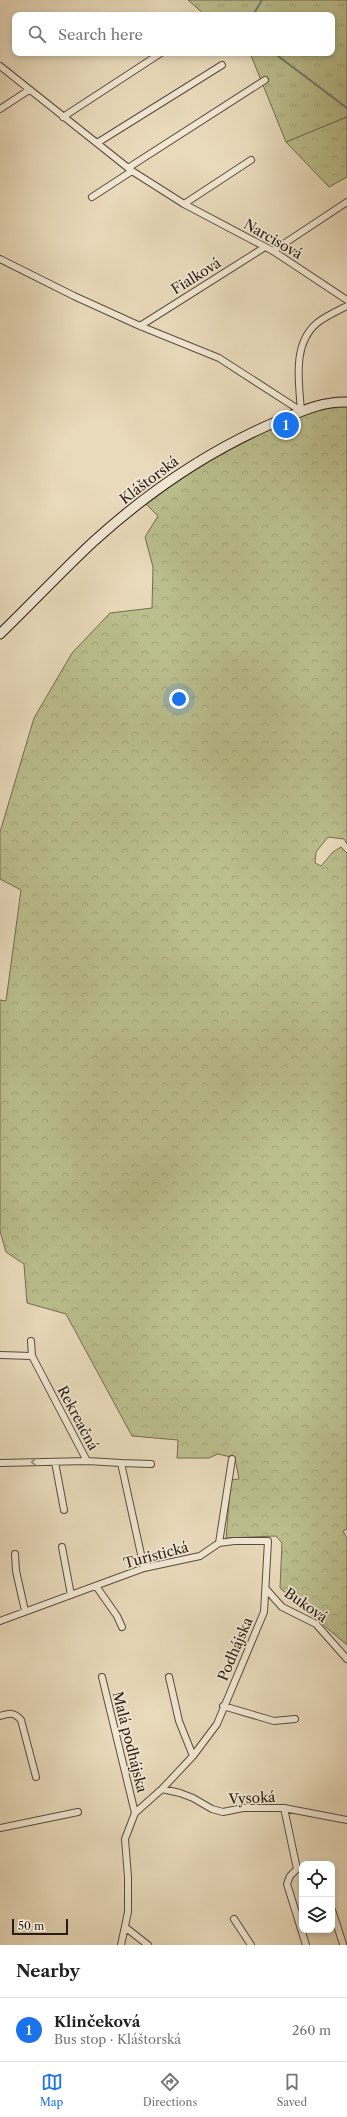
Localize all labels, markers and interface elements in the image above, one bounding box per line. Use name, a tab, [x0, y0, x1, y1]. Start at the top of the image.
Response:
search box	[12, 12, 335, 56]
icon: search	[26, 23, 48, 45]
text: Search here	[58, 25, 143, 44]
street label: Narcisová	[240, 215, 306, 263]
street label: Fialková	[168, 253, 225, 298]
pin: 1	[273, 410, 299, 440]
street label: Kláštorská	[116, 452, 183, 508]
your location	[169, 689, 189, 709]
street label: Rekreačná	[53, 1383, 103, 1454]
one-way arrow	[31, 1458, 37, 1466]
street label: Turistická	[122, 1538, 191, 1572]
street label: Buková	[281, 1584, 332, 1627]
street label: Podhájska	[214, 1614, 257, 1684]
street label: Malá podhájska	[109, 1690, 151, 1795]
street label: Vysoká	[227, 1788, 276, 1808]
map controls	[299, 1861, 335, 1933]
button: locate	[299, 1861, 335, 1897]
button: layers	[299, 1897, 335, 1933]
scale bar	[12, 1917, 68, 1936]
text: 50 m	[18, 1919, 44, 1933]
text: Nearby	[16, 1961, 80, 1981]
text: Klinčeková	[54, 2012, 140, 2031]
text: 1	[26, 2022, 32, 2038]
text: 260 m	[292, 2022, 331, 2038]
text: Bus stop · Kláštorská	[54, 2031, 181, 2047]
tab: Map	[40, 2071, 63, 2109]
tab: Directions	[143, 2071, 197, 2109]
tab: Saved	[277, 2071, 307, 2109]

